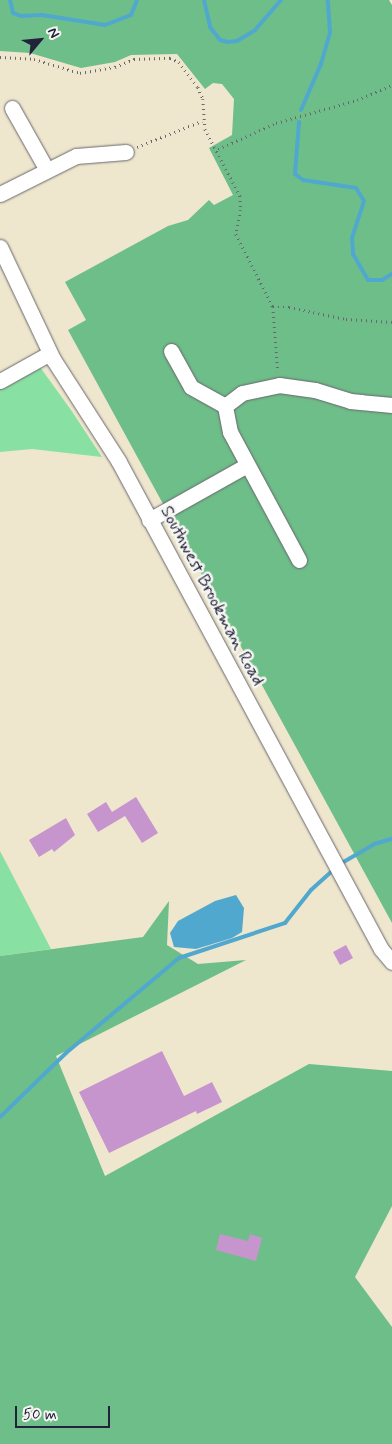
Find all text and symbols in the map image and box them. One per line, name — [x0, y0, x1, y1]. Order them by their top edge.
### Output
north arrow — [15, 15, 65, 65]
text: N — [43, 25, 63, 41]
street label: Southwest Brookman Road — [155, 502, 269, 690]
scale bar — [18, 1396, 112, 1428]
text: 50 m — [23, 1405, 57, 1425]

